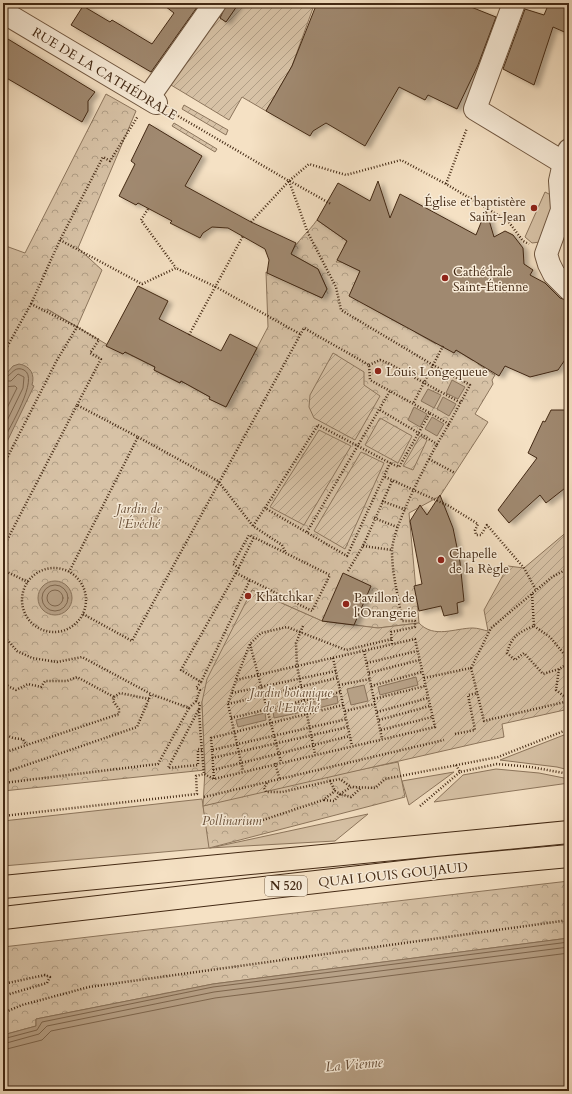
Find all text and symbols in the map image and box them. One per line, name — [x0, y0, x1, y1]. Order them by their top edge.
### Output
street label: RUE DE LA CATHÉDRALE — [29, 23, 180, 124]
place label: Église et baptistère Saint-Jean — [424, 193, 527, 226]
marker: Église et baptistère Saint-Jean — [529, 203, 539, 213]
place label: Cathédrale Saint-Étienne — [453, 263, 529, 296]
marker: Cathédrale Saint-Étienne — [440, 273, 450, 283]
place label: Louis Longequeue — [386, 363, 488, 381]
marker: Louis Longequeue — [373, 366, 383, 376]
park label: Jardin de l'Évêché — [113, 500, 163, 533]
place label: Chapelle de la Règle — [449, 545, 509, 578]
marker: Chapelle de la Règle — [436, 555, 446, 565]
place label: Khatchkar — [256, 588, 313, 606]
place label: Pavillon de l'Orangerie — [354, 589, 417, 622]
marker: Khatchkar — [243, 591, 253, 601]
marker: Pavillon de l'Orangerie — [341, 599, 351, 609]
park label: Jardin botanique de l'Evêché — [247, 684, 333, 717]
park label: Pollinarium — [202, 812, 262, 830]
street label: QUAI LOUIS GOUJAUD — [318, 858, 469, 892]
road number: N 520 — [265, 876, 307, 896]
water label: La Vienne — [324, 1052, 384, 1076]

